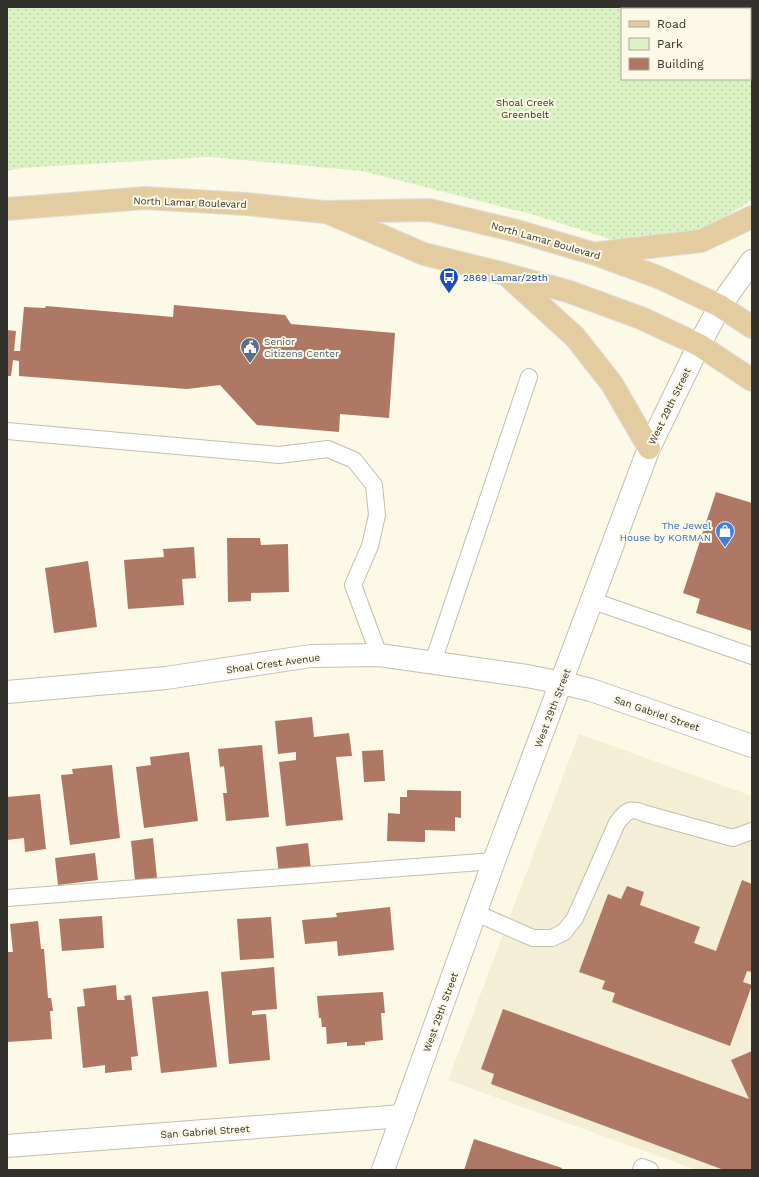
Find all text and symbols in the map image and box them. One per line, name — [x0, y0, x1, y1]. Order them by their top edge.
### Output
legend — [621, 8, 751, 80]
text: Road — [657, 17, 686, 31]
text: Park — [657, 37, 683, 51]
text: Building — [657, 57, 704, 71]
park label: Shoal Creek Greenbelt — [496, 97, 555, 120]
street label: North Lamar Boulevard — [133, 195, 247, 210]
street label: North Lamar Boulevard — [490, 220, 602, 261]
bus stop icon: 2869 Lamar/29th — [438, 266, 460, 294]
place label: 2869 Lamar/29th — [463, 272, 548, 283]
public building icon: Senior Citizens Center — [239, 336, 261, 364]
place label: Senior Citizens Center — [264, 336, 339, 359]
street label: West 29th Street — [646, 365, 693, 446]
place label: The Jewel House by KORMAN — [620, 520, 711, 543]
shop icon: The Jewel House by KORMAN — [714, 520, 736, 548]
street label: Shoal Crest Avenue — [225, 651, 321, 676]
street label: West 29th Street — [532, 666, 573, 749]
street label: San Gabriel Street — [613, 694, 702, 733]
street label: West 29th Street — [421, 970, 460, 1053]
street label: San Gabriel Street — [160, 1123, 251, 1140]

